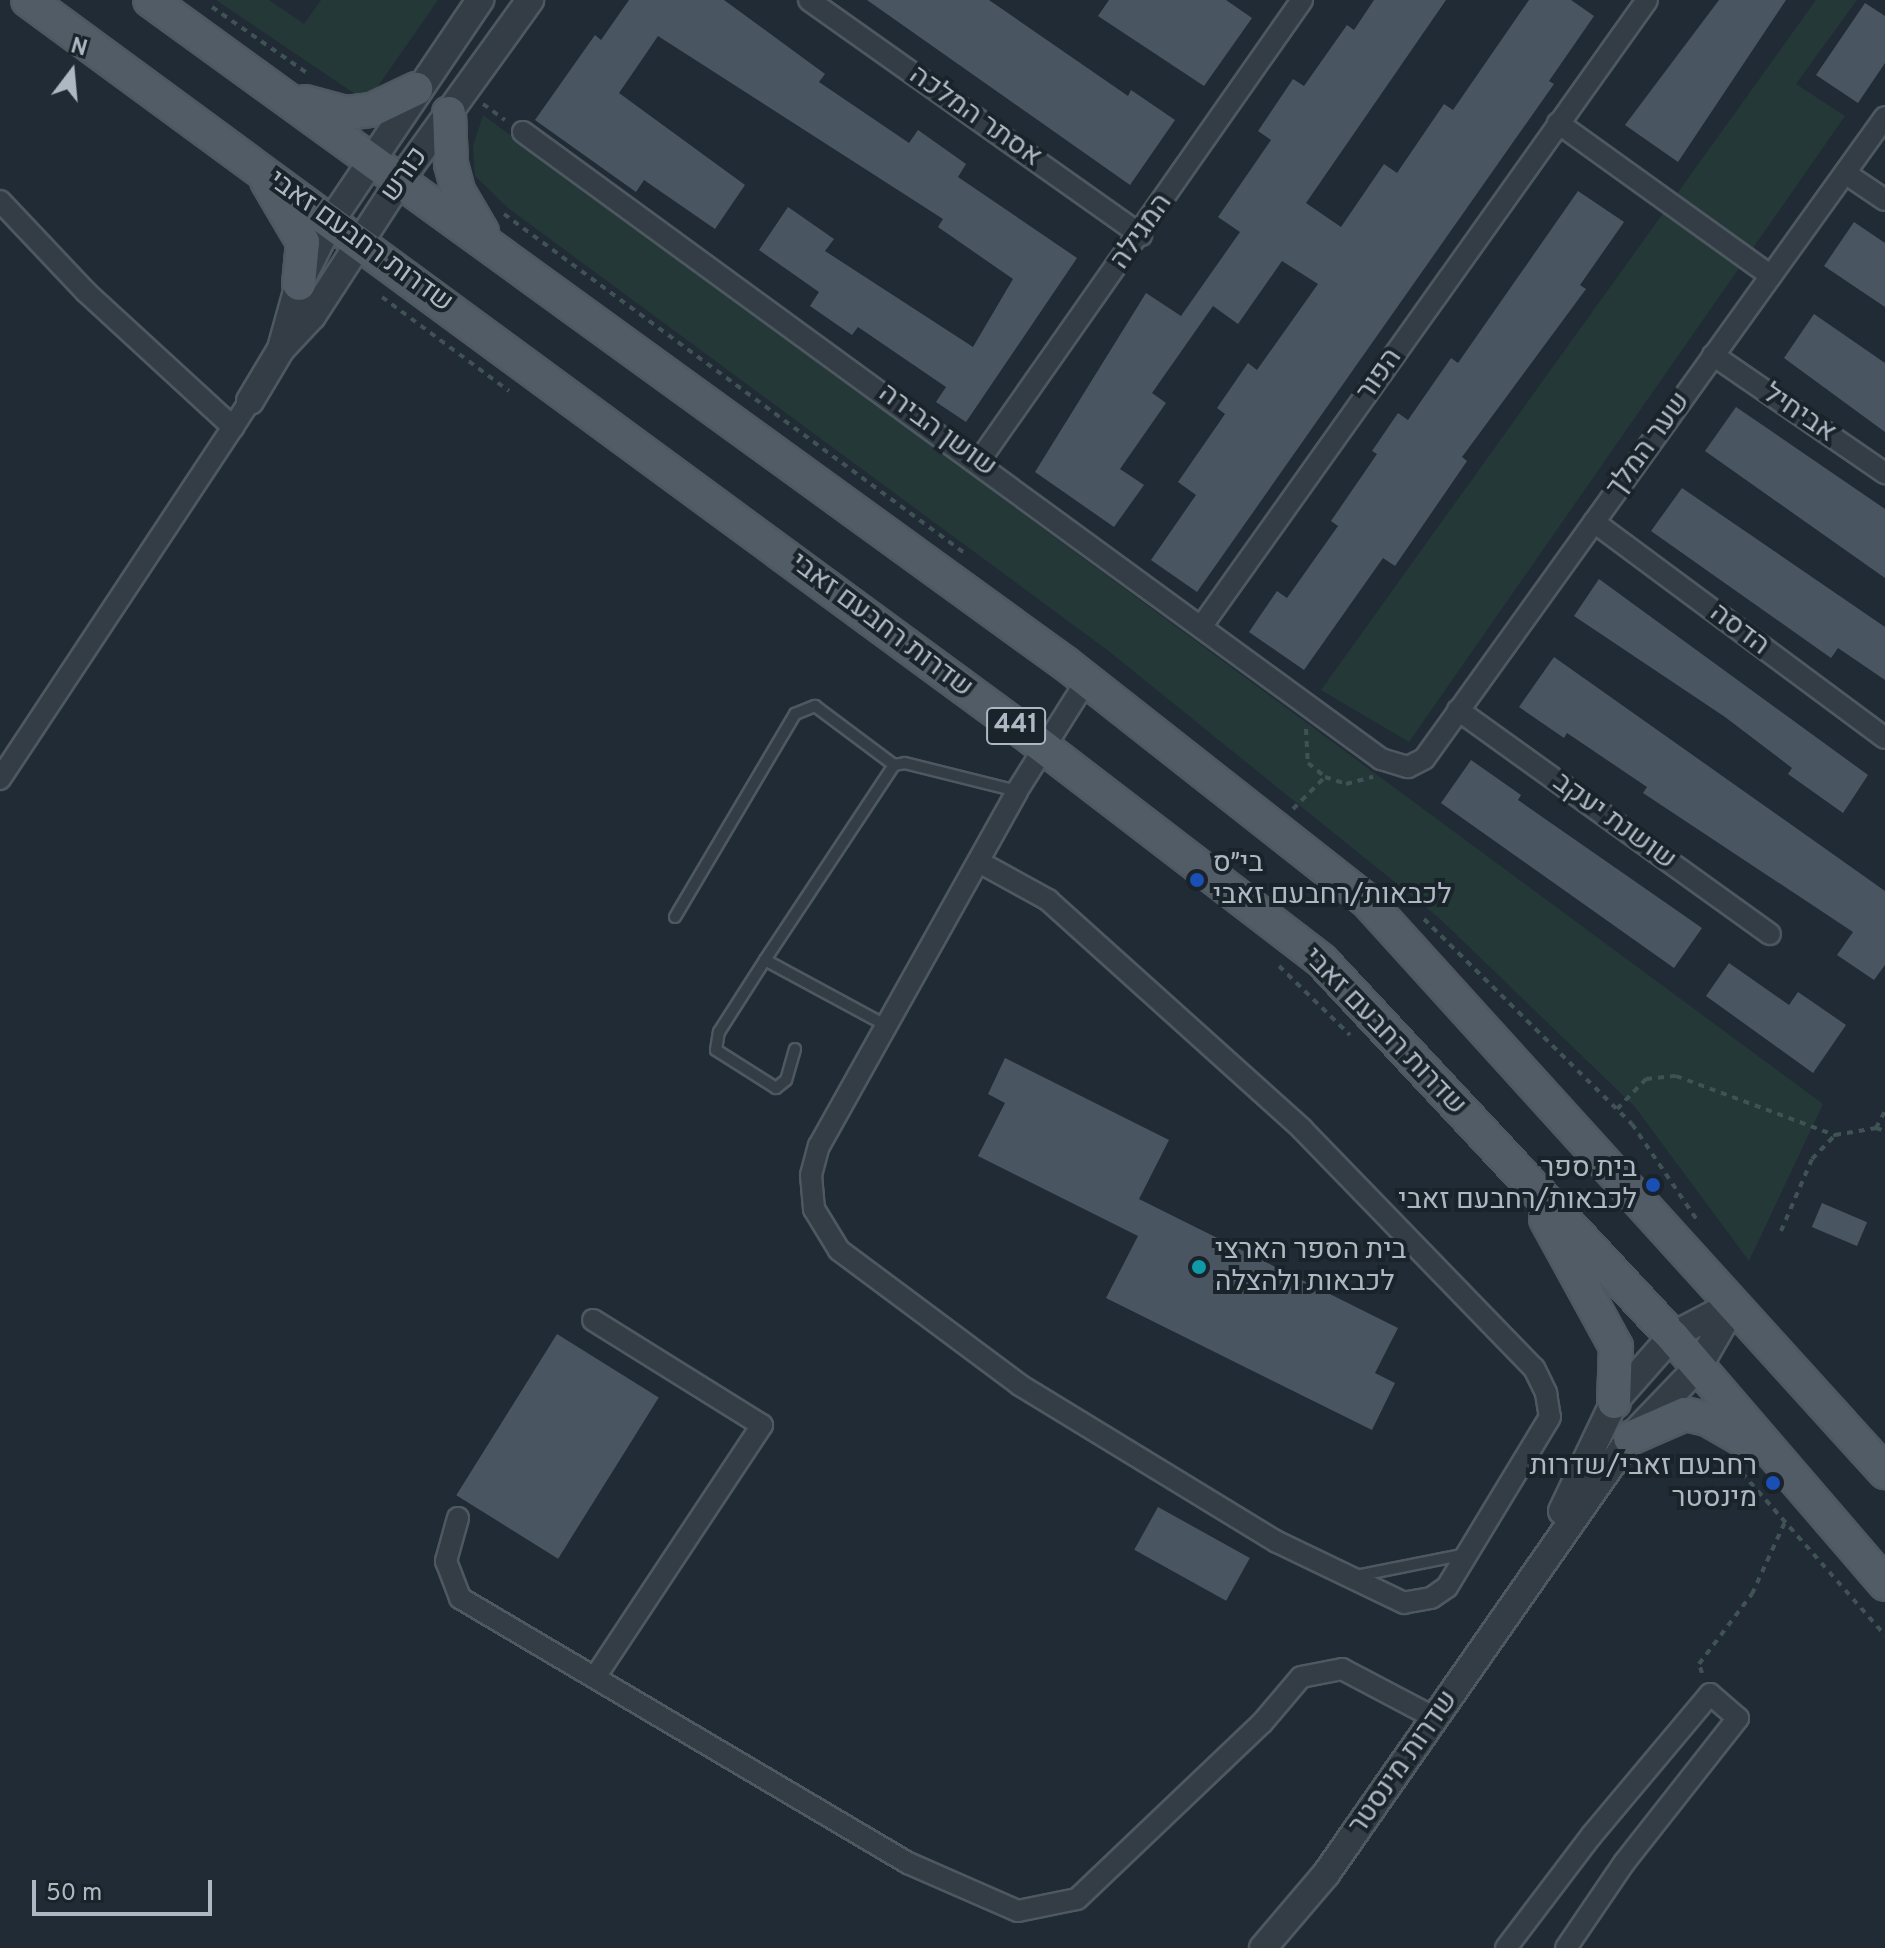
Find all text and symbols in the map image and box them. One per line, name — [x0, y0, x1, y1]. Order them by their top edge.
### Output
north arrow — [32, 32, 112, 112]
text: N — [67, 33, 90, 64]
street label: אסתר המלכה — [902, 59, 1048, 175]
street label: כורש — [374, 141, 436, 209]
street label: שדרות רחבעם זאבי — [261, 164, 459, 320]
street label: המגילה — [1104, 188, 1180, 276]
street label: הפור — [1350, 342, 1410, 408]
street label: שושן הבירה — [872, 377, 1002, 485]
street label: אביחיל — [1756, 377, 1842, 451]
street label: שער המלך — [1600, 386, 1698, 504]
street label: שדרות רחבעם זאבי — [783, 546, 979, 706]
street label: הדסה — [1703, 597, 1775, 663]
road number: 441 — [986, 704, 1046, 748]
street label: שושנת יעקב — [1546, 766, 1682, 878]
place label: בי״ס לכבאות/רחבעם זאבי — [1213, 847, 1452, 913]
marker: בי״ס לכבאות/רחבעם זאבי — [1188, 871, 1206, 889]
street label: שדרות רחבעם זאבי — [1296, 941, 1472, 1123]
place label: בית ספר לכבאות/רחבעם זאבי — [1398, 1152, 1637, 1218]
marker: בית ספר לכבאות/רחבעם זאבי — [1644, 1176, 1662, 1194]
place label: בית הספר הארצי לכבאות ולהצלה — [1215, 1234, 1406, 1300]
marker: בית הספר הארצי לכבאות ולהצלה — [1190, 1258, 1208, 1276]
place label: רחבעם זאבי/שדרות מינסטר — [1530, 1450, 1757, 1516]
marker: רחבעם זאבי/שדרות מינסטר — [1764, 1474, 1782, 1492]
street label: שדרות מינסטר — [1342, 1685, 1466, 1841]
scale bar — [36, 1864, 216, 1914]
text: 50 m — [46, 1879, 102, 1909]

